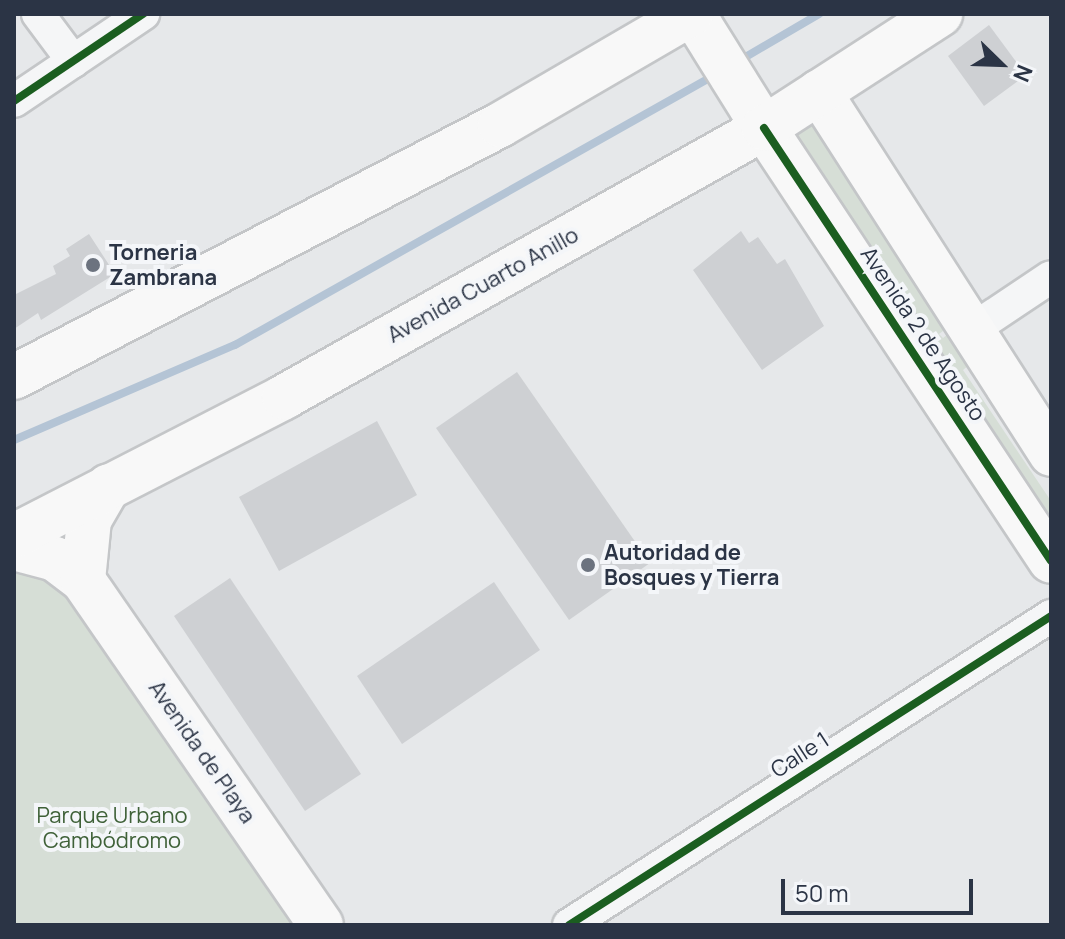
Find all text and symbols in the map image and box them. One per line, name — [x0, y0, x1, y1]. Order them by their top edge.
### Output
north arrow — [961, 24, 1041, 104]
text: N — [1006, 60, 1040, 87]
street label: Avenida Cuarto Anillo — [383, 221, 583, 349]
place label: Torneria Zambrana — [109, 239, 217, 290]
street label: Avenida 2 de Agosto — [855, 242, 991, 426]
marker: Torneria Zambrana — [84, 256, 102, 274]
place label: Autoridad de Bosques y Tierra — [604, 539, 779, 590]
marker: Autoridad de Bosques y Tierra — [579, 556, 597, 574]
street label: Avenida de Playa — [143, 676, 261, 828]
street label: Calle 1 — [766, 726, 834, 784]
park label: Parque Urbano Cambódromo — [37, 802, 187, 854]
scale bar — [785, 863, 977, 913]
text: 50 m — [795, 876, 849, 909]

